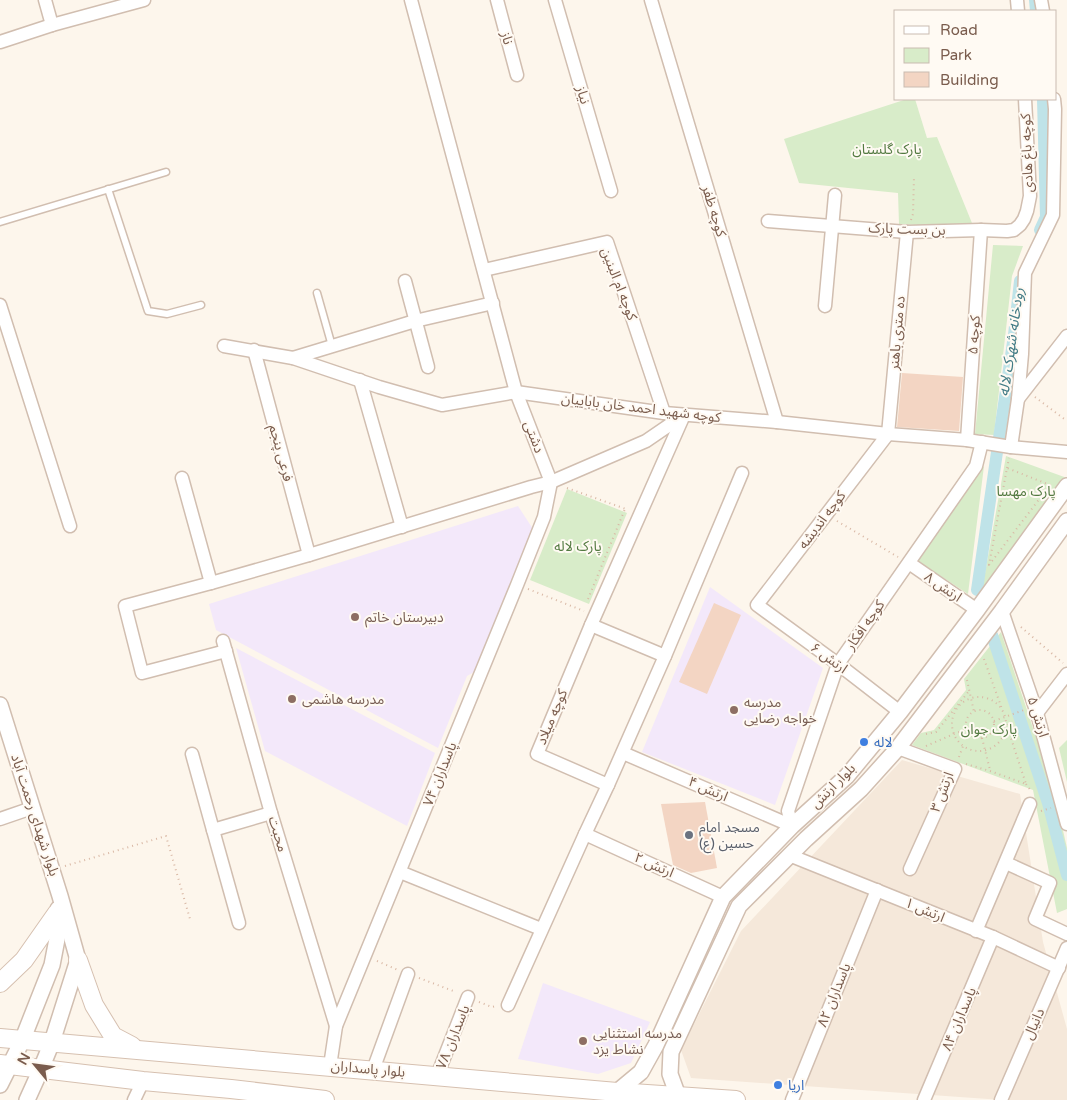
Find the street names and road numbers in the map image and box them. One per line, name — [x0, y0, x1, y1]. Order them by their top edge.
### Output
street label: ناز — [497, 29, 517, 47]
street label: نیاز — [572, 83, 594, 106]
street label: کوچه باغ هادی — [1017, 113, 1039, 193]
street label: کوچه ظفر — [697, 182, 730, 239]
street label: بن بست پارک — [868, 219, 946, 240]
street label: کوچه ام البنین — [595, 245, 641, 324]
street label: ده متری باهنر — [885, 295, 909, 372]
street label: کوچه ۵ — [964, 315, 985, 355]
street label: کوچه شهید احمد خان باباییان — [560, 390, 722, 427]
street label: دشتی — [520, 418, 548, 456]
street label: فرعی پنجم — [263, 423, 297, 484]
street label: کوچه اندیشه — [795, 487, 850, 553]
street label: ارتش ۸ — [921, 568, 965, 606]
street label: کوچه افکار — [841, 597, 889, 655]
street label: ارتش ۶ — [807, 639, 851, 677]
street label: کوچه میلاد — [533, 686, 572, 748]
street label: ارتش ۵ — [1024, 695, 1052, 739]
street label: پاسداران ۷۴ — [419, 740, 462, 809]
street label: بلوار شهدای رحمت آباد — [7, 752, 63, 878]
street label: بلوار ارتش — [807, 760, 859, 812]
street label: ارتش ۳ — [927, 770, 957, 814]
street label: ارتش ۴ — [686, 773, 730, 805]
street label: محبت — [265, 814, 291, 854]
street label: ارتش ۲ — [632, 849, 676, 881]
street label: ارتش ۱ — [902, 894, 948, 926]
street label: پاسداران ۸۲ — [813, 961, 856, 1030]
street label: پاسداران ۸۴ — [938, 985, 981, 1054]
street label: پاسداران ۷۸ — [432, 1003, 475, 1072]
street label: دانیال — [1020, 1005, 1049, 1042]
street label: بلوار پاسداران — [330, 1057, 406, 1082]

